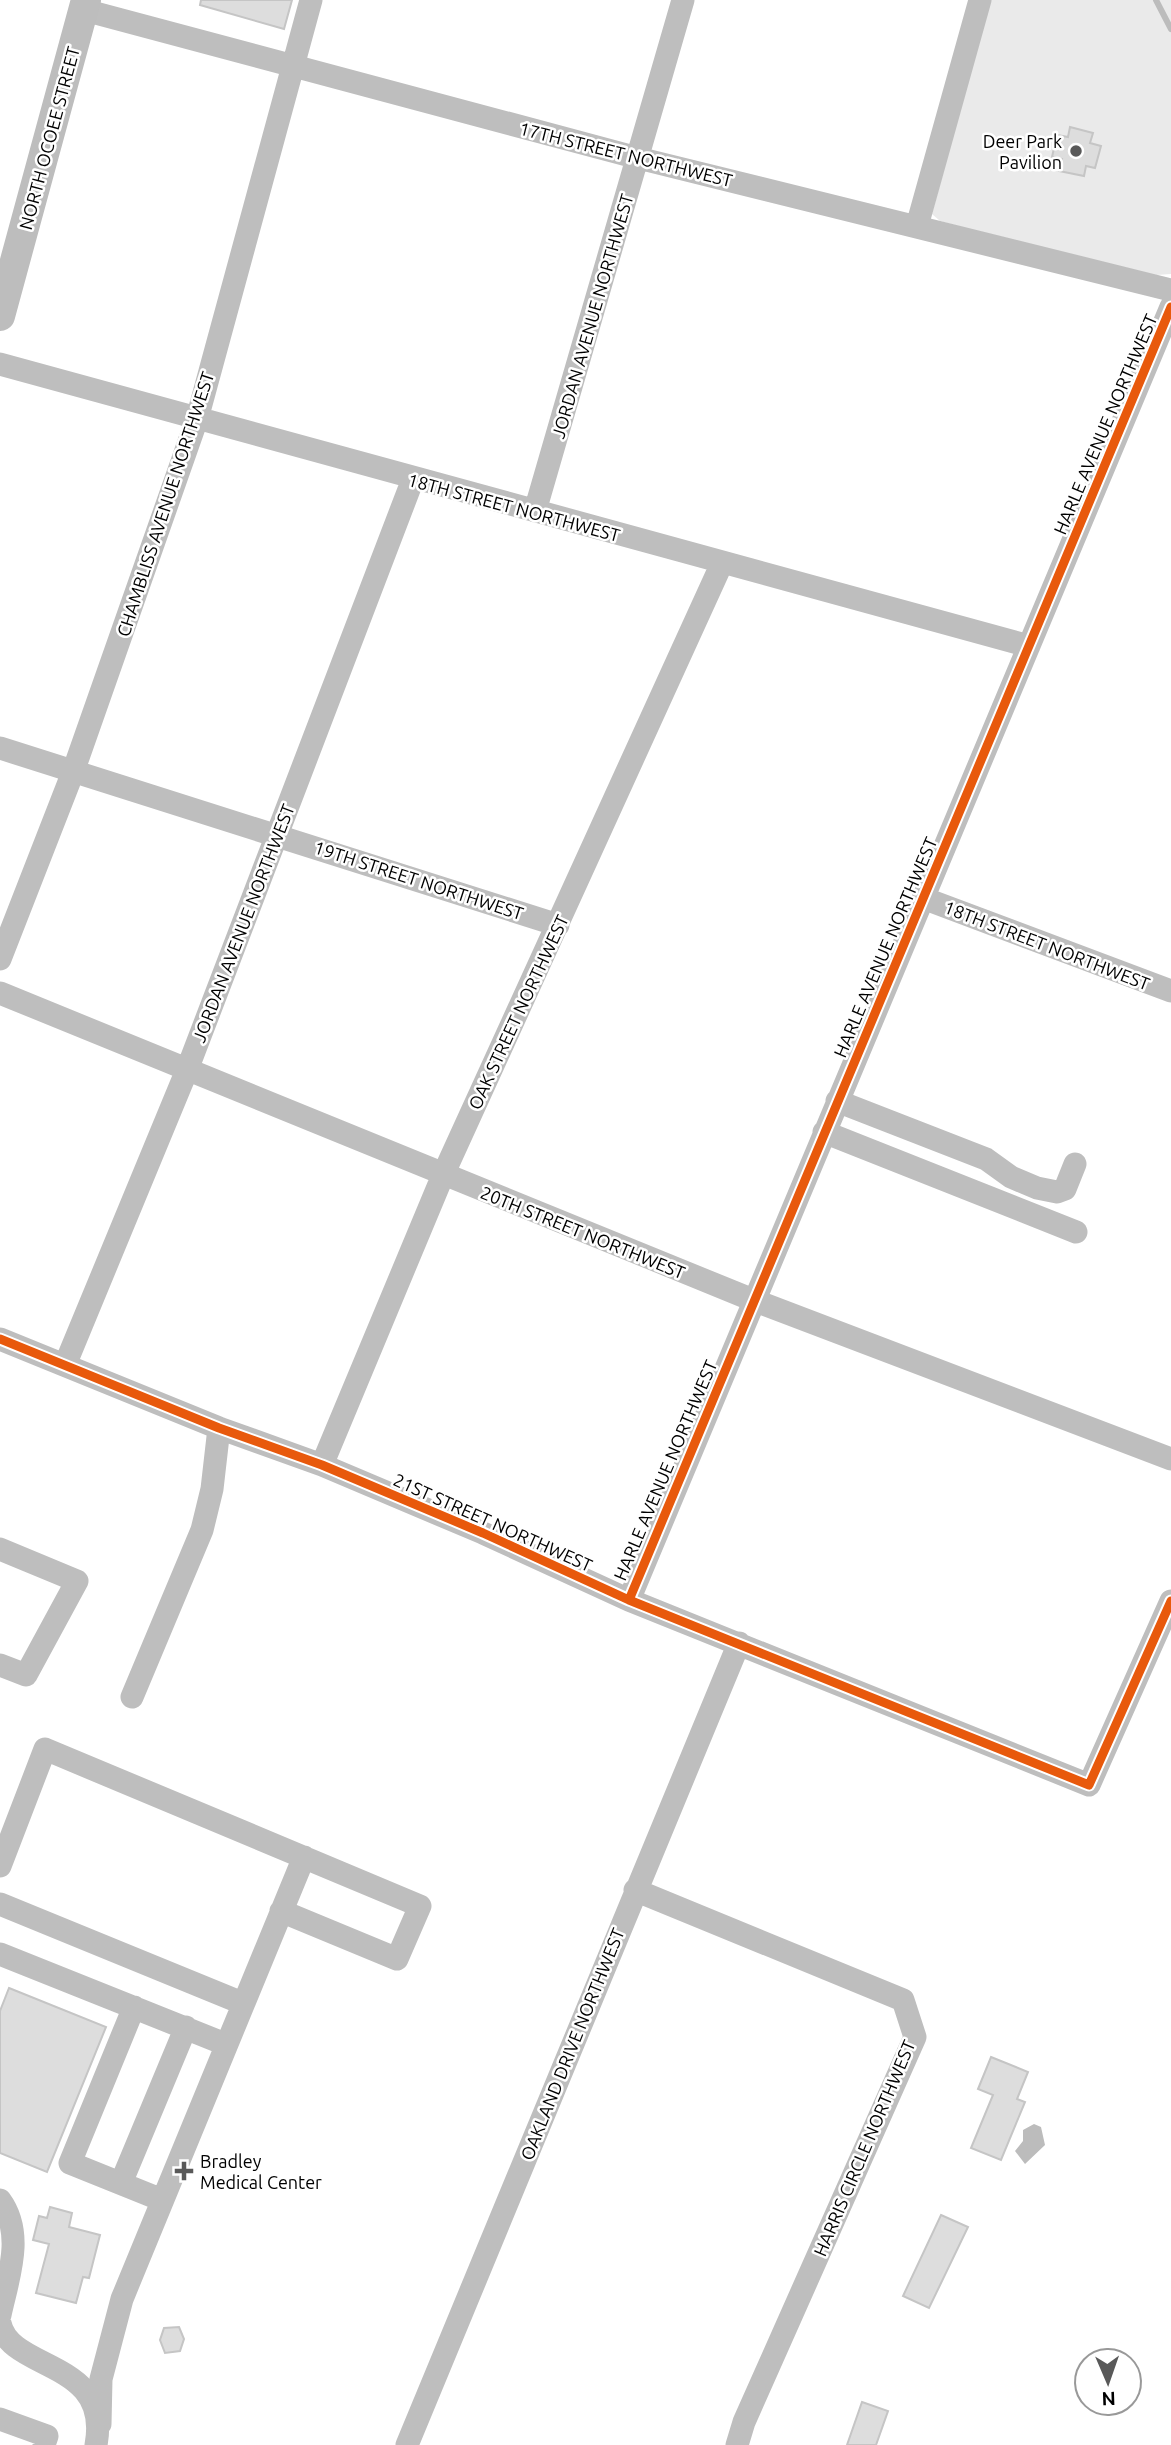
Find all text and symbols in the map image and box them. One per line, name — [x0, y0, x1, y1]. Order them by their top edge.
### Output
street label: NORTH OCOEE STREET — [15, 44, 83, 232]
street label: 17TH STREET NORTHWEST — [517, 118, 735, 190]
place label: Deer Park Pavilion — [983, 131, 1062, 172]
marker: Deer Park Pavilion — [1068, 143, 1084, 159]
street label: JORDAN AVENUE NORTHWEST — [547, 191, 637, 441]
street label: HARLE AVENUE NORTHWEST — [1049, 311, 1161, 537]
street label: CHAMBLISS AVENUE NORTHWEST — [113, 369, 217, 639]
street label: 18TH STREET NORTHWEST — [406, 469, 622, 545]
street label: JORDAN AVENUE NORTHWEST — [188, 801, 298, 1045]
street label: HARLE AVENUE NORTHWEST — [829, 834, 941, 1060]
street label: 19TH STREET NORTHWEST — [312, 837, 526, 923]
street label: 18TH STREET NORTHWEST — [941, 896, 1153, 994]
street label: OAK STREET NORTHWEST — [464, 912, 572, 1112]
street label: 20TH STREET NORTHWEST — [478, 1182, 688, 1282]
street label: HARLE AVENUE NORTHWEST — [609, 1357, 721, 1583]
street label: 21ST STREET NORTHWEST — [390, 1469, 596, 1575]
street label: OAKLAND DRIVE NORTHWEST — [516, 1925, 628, 2163]
street label: HARRIS CIRCLE NORTHWEST — [809, 2037, 919, 2259]
place label: Bradley Medical Center — [200, 2151, 322, 2192]
marker: Bradley Medical Center — [174, 2161, 194, 2181]
north arrow — [1073, 2347, 1143, 2417]
text: N — [1101, 2388, 1116, 2410]

